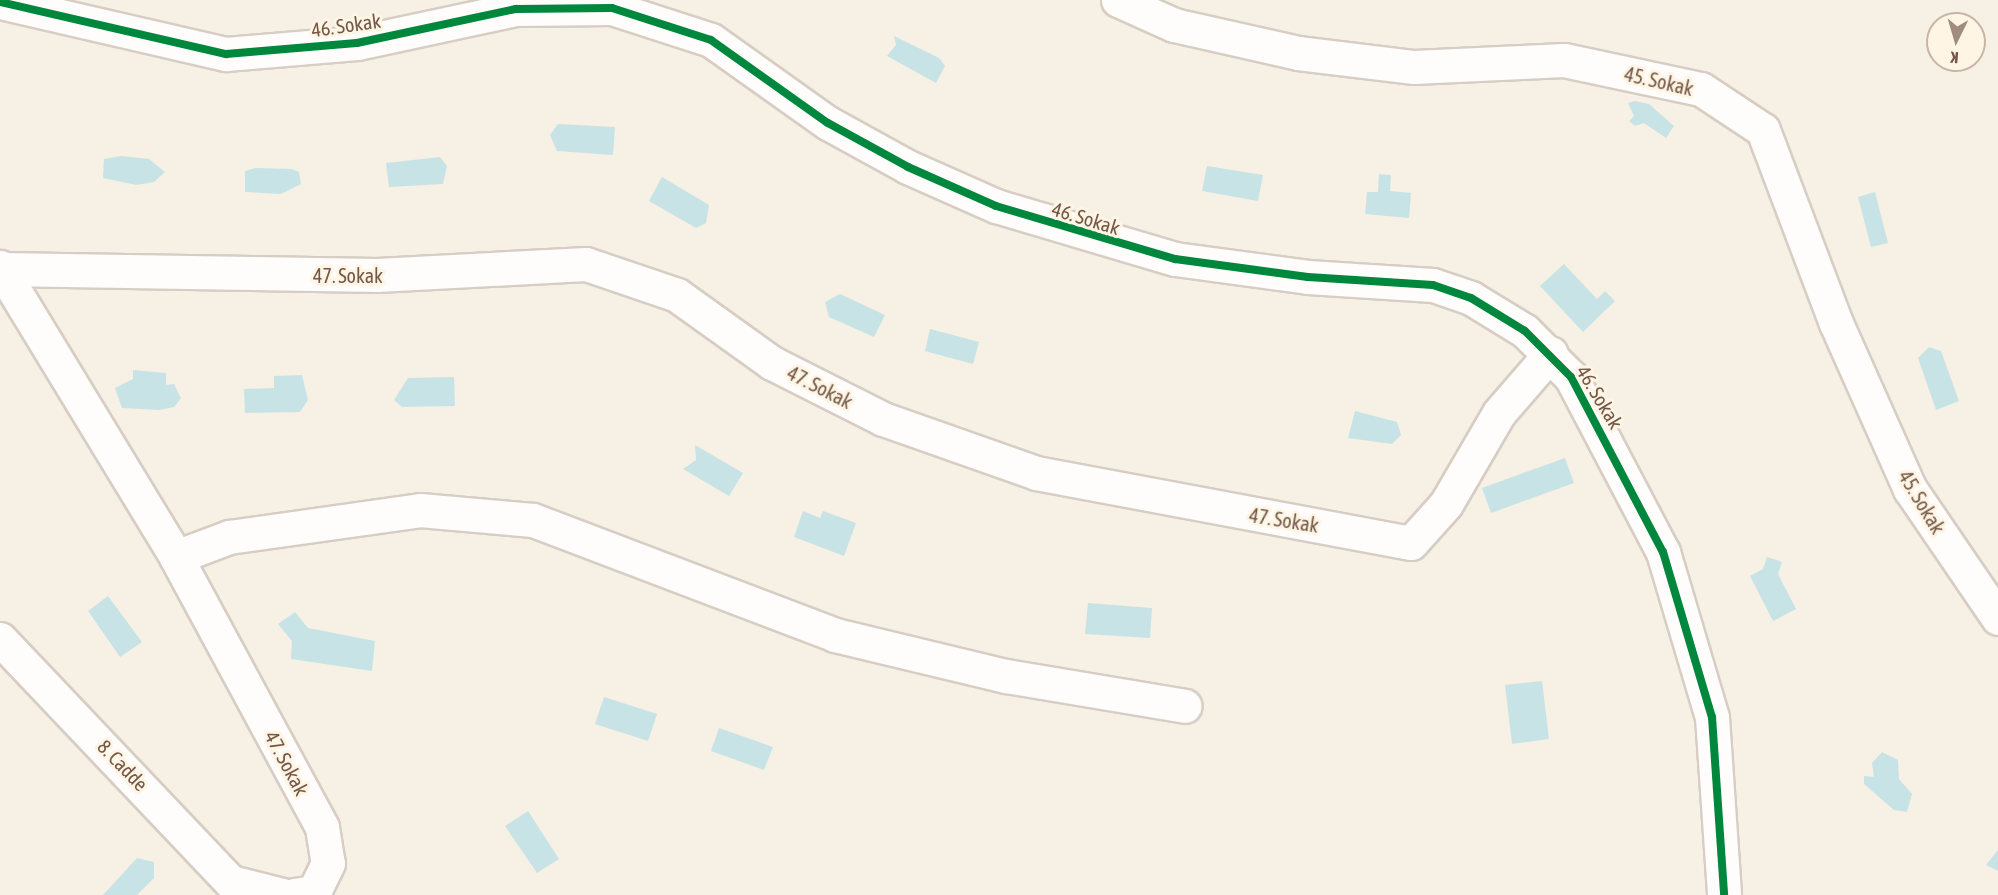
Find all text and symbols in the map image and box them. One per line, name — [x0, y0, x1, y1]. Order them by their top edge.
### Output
street label: 46. Sokak — [310, 8, 382, 42]
north arrow — [1926, 12, 1986, 72]
text: K — [1950, 49, 1959, 67]
street label: 45. Sokak — [1622, 61, 1696, 101]
street label: 46. Sokak — [1049, 196, 1123, 240]
street label: 47. Sokak — [313, 263, 383, 287]
street label: 47. Sokak — [783, 360, 857, 414]
street label: 46. Sokak — [1572, 361, 1628, 433]
street label: 45. Sokak — [1894, 466, 1950, 538]
street label: 47. Sokak — [1248, 503, 1320, 537]
street label: 47. Sokak — [260, 727, 314, 799]
street label: 8. Cadde — [93, 734, 153, 796]

